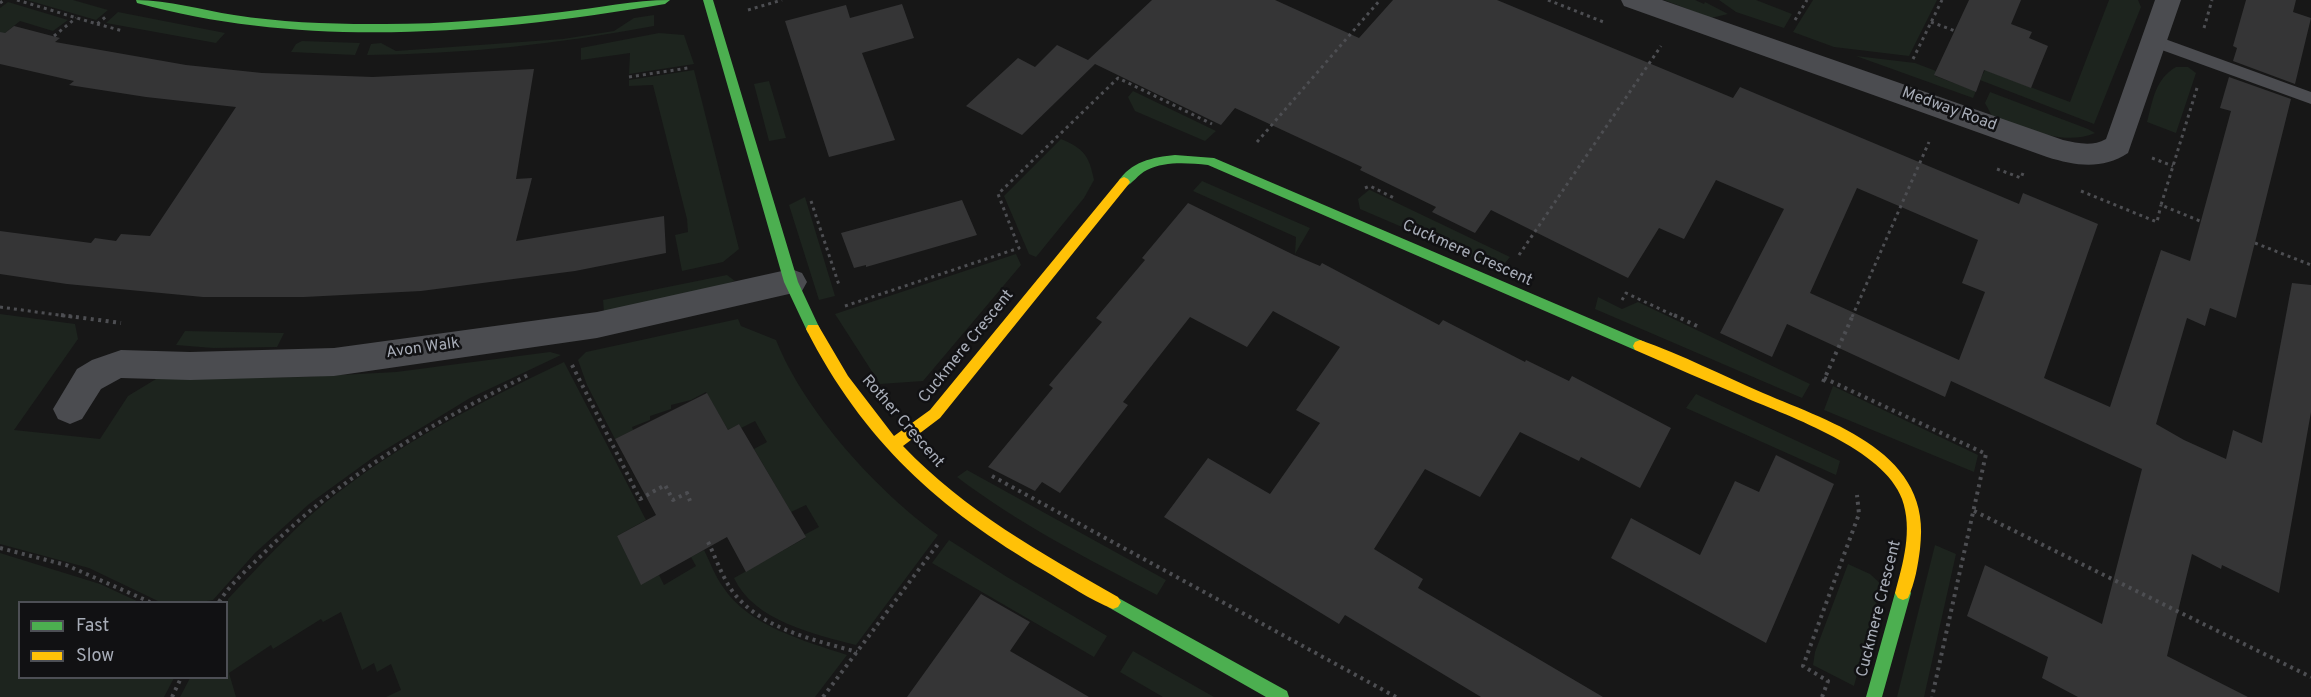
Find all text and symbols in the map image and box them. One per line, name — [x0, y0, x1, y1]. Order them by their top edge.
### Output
street label: Medway Road — [1899, 84, 1999, 136]
street label: Cuckmere Crescent — [1399, 217, 1535, 291]
street label: Cuckmere Crescent — [915, 286, 1019, 408]
street label: Avon Walk — [385, 334, 461, 364]
street label: Rother Crescent — [857, 372, 947, 472]
street label: Cuckmere Crescent — [1854, 539, 1906, 679]
legend — [18, 601, 228, 679]
text: Fast — [76, 615, 109, 638]
text: Slow — [76, 645, 114, 668]

